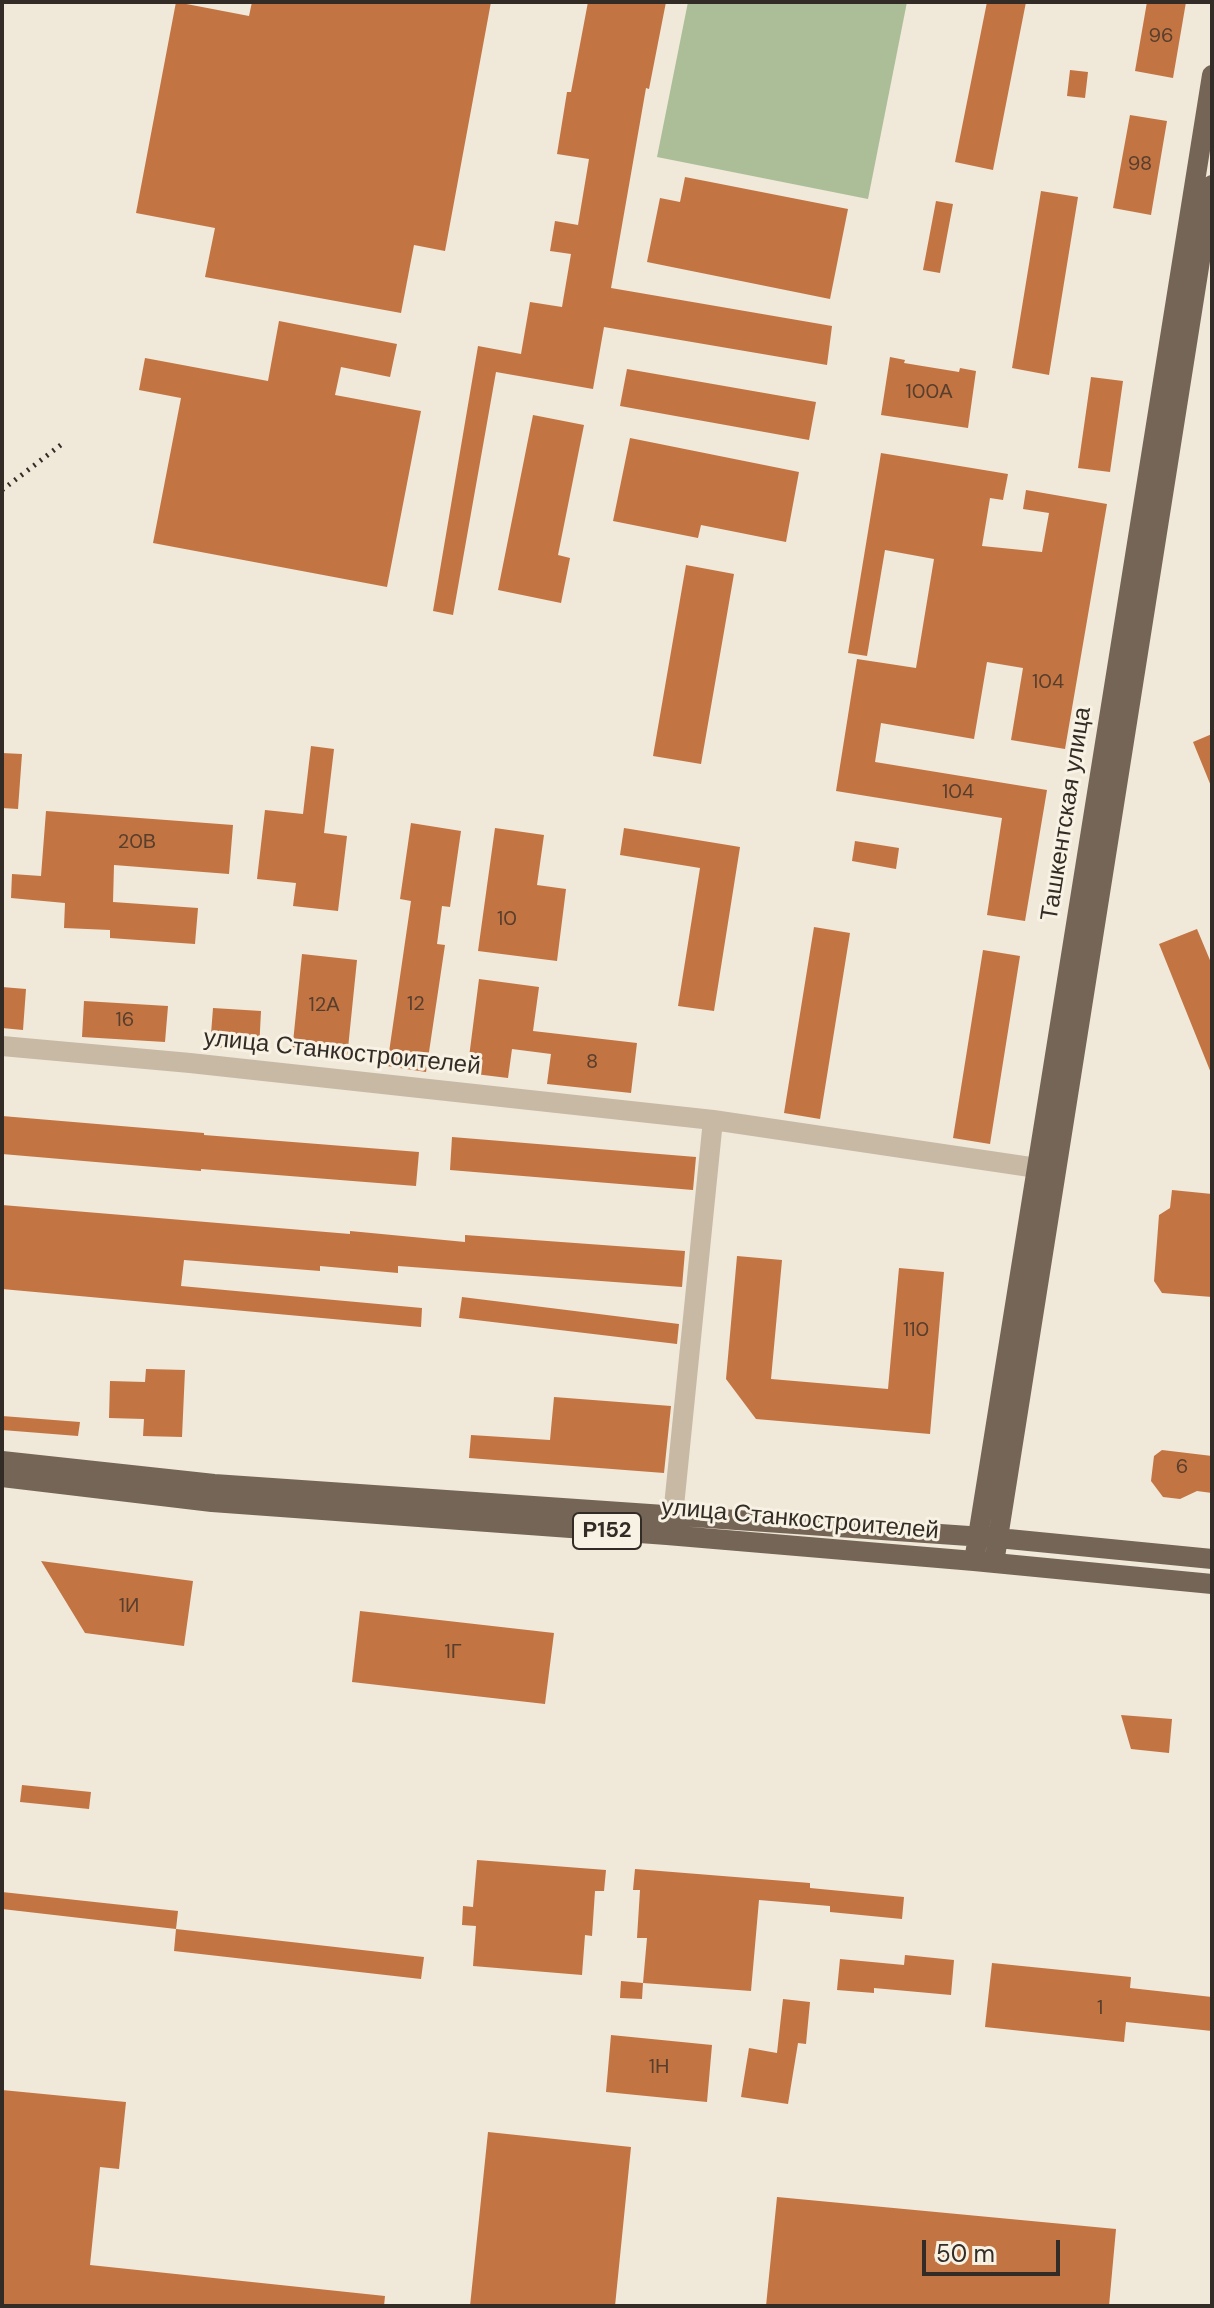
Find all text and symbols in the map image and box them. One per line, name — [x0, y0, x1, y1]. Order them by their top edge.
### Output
house number: 96 — [1148, 25, 1174, 49]
house number: 98 — [1128, 153, 1152, 177]
house number: 100А — [906, 381, 952, 405]
house number: 104 — [1032, 671, 1064, 695]
street label: Ташкентская улица — [1036, 705, 1098, 923]
house number: 104 — [942, 781, 974, 805]
house number: 20В — [118, 831, 156, 855]
house number: 10 — [497, 908, 517, 932]
house number: 12 — [407, 993, 425, 1017]
house number: 12А — [308, 994, 340, 1018]
house number: 16 — [116, 1009, 134, 1033]
street label: улица Станкостроителей — [202, 1024, 482, 1082]
house number: 8 — [586, 1051, 598, 1075]
house number: 110 — [903, 1319, 929, 1343]
house number: 6 — [1176, 1456, 1188, 1480]
street label: улица Станкостроителей — [660, 1494, 940, 1546]
road number: Р152 — [573, 1513, 641, 1549]
house number: 1И — [119, 1595, 139, 1619]
house number: 1Г — [444, 1641, 462, 1665]
house number: 1 — [1097, 1997, 1103, 2021]
house number: 1Н — [649, 2056, 669, 2080]
scale bar — [926, 2224, 1064, 2274]
text: 50 m — [936, 2238, 995, 2269]

